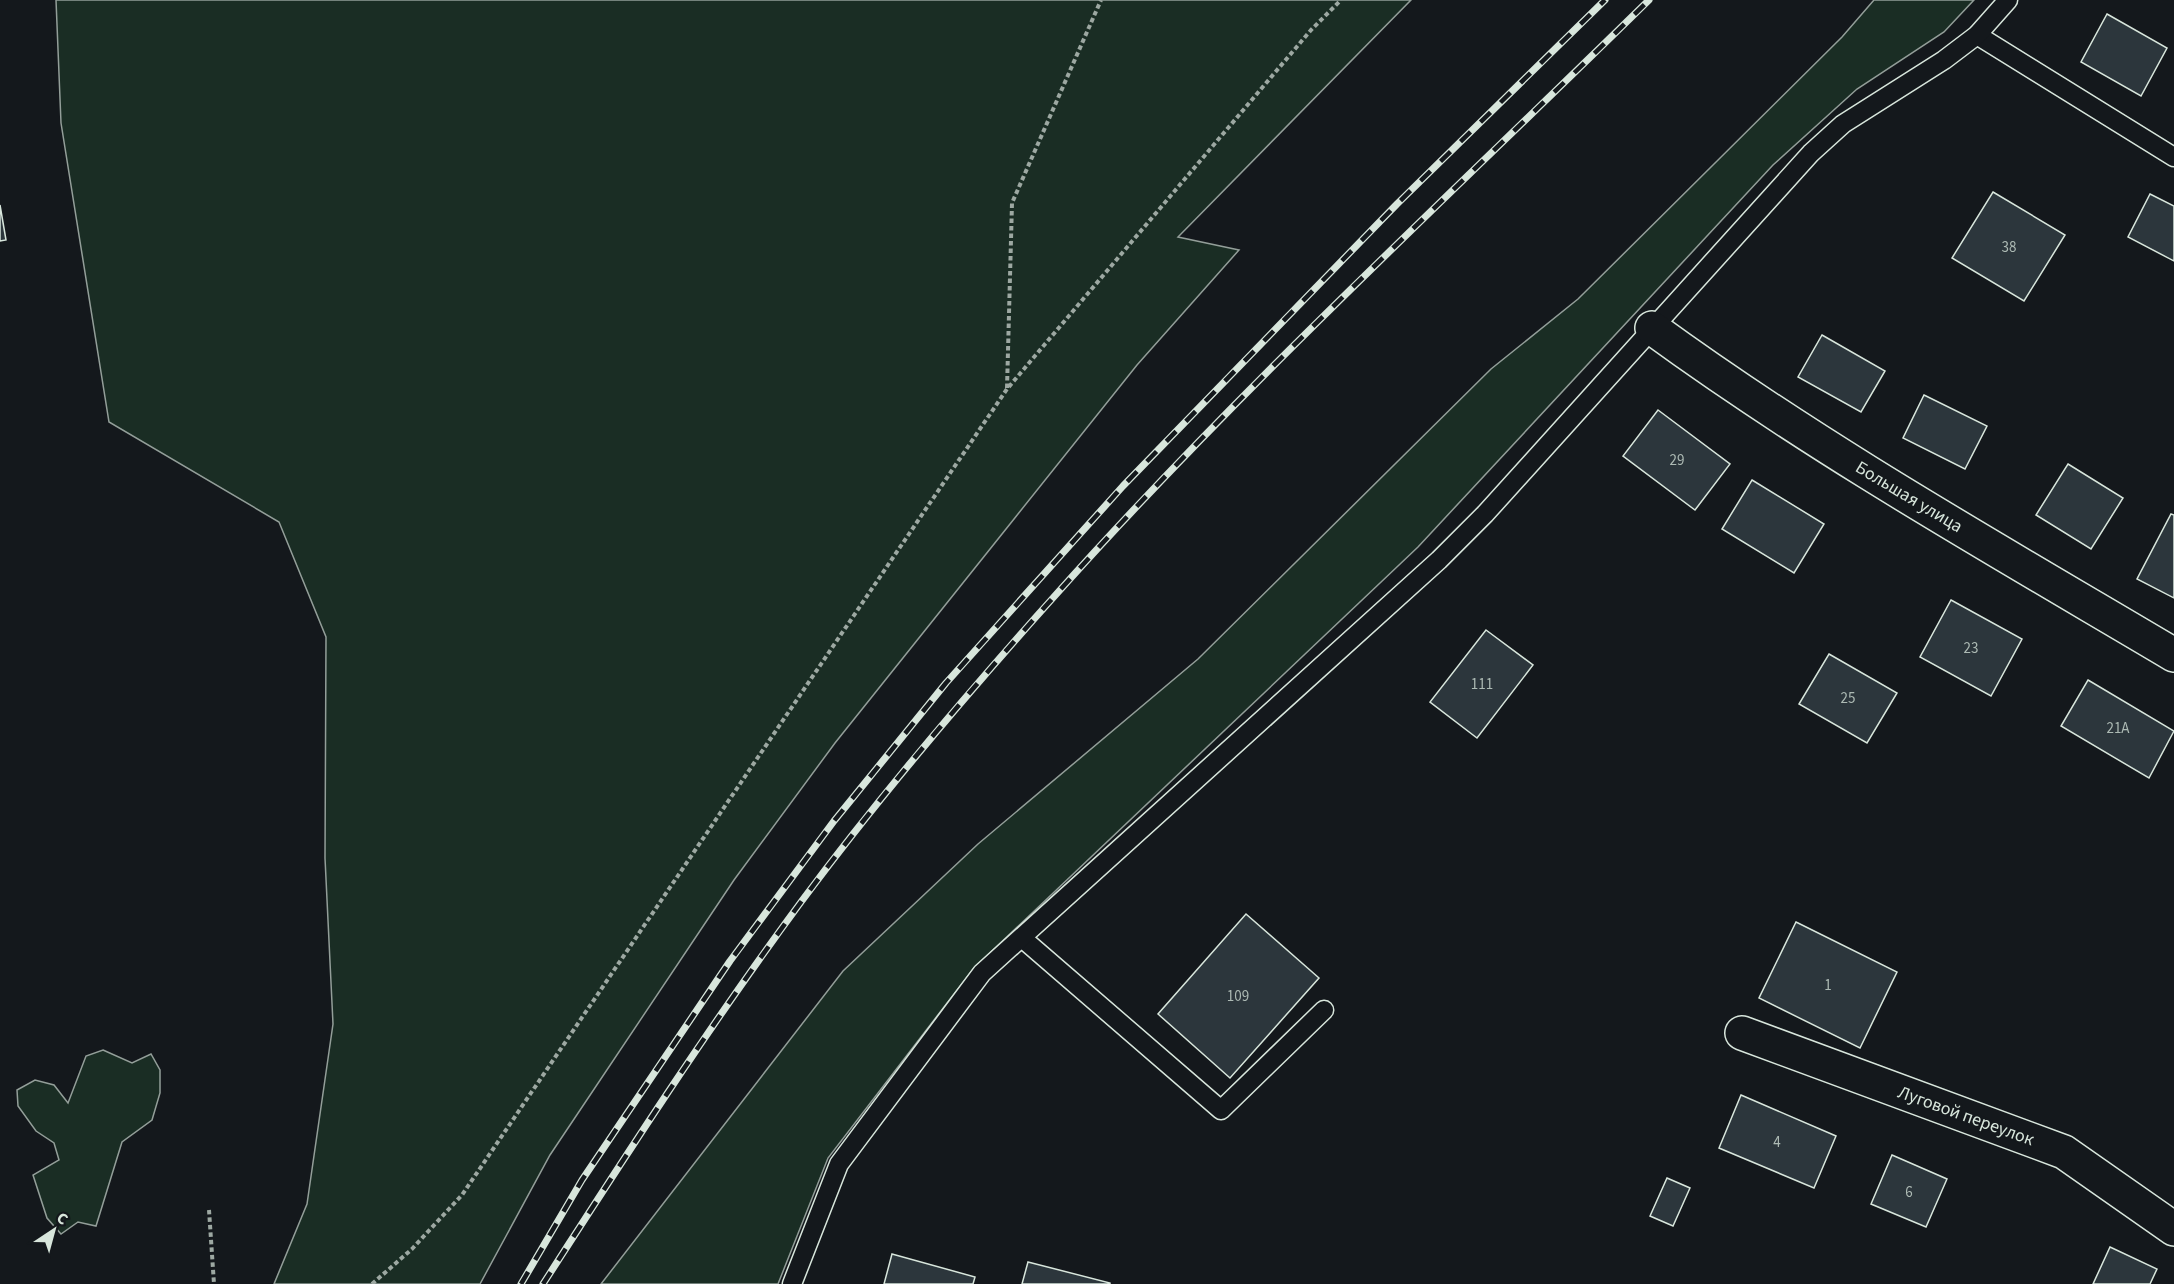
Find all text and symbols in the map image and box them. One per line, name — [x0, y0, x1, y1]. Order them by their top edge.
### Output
house number: 38 — [2002, 237, 2016, 258]
house number: 29 — [1670, 450, 1684, 471]
street label: Большая улица — [1851, 455, 1967, 539]
house number: 23 — [1964, 638, 1978, 659]
house number: 111 — [1471, 674, 1493, 695]
house number: 25 — [1841, 688, 1855, 709]
house number: 21А — [2106, 718, 2130, 739]
house number: 1 — [1824, 975, 1832, 996]
house number: 109 — [1227, 986, 1249, 1007]
street label: Луговой переулок — [1894, 1080, 2038, 1152]
house number: 4 — [1773, 1132, 1781, 1153]
house number: 6 — [1905, 1182, 1913, 1203]
north arrow — [24, 1200, 84, 1260]
text: С — [52, 1207, 72, 1230]

